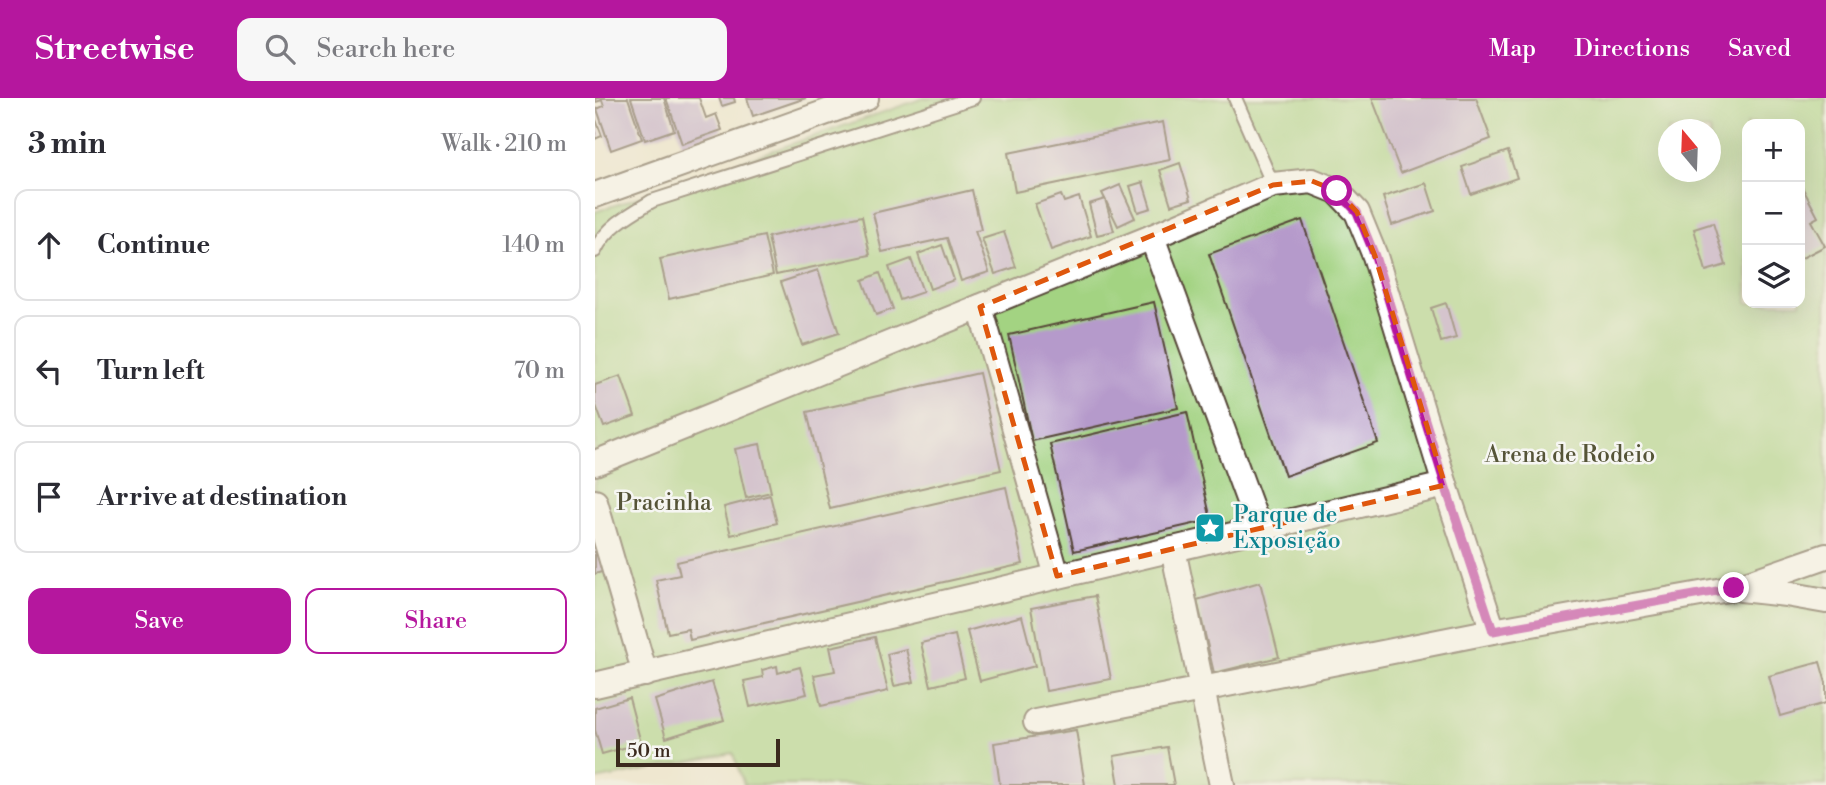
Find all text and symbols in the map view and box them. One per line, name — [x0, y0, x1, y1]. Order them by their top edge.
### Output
search box — [237, 18, 727, 81]
text: Streetwise — [35, 29, 195, 70]
icon: search — [261, 30, 299, 68]
text: Search here — [317, 33, 455, 65]
text: Map — [1489, 34, 1536, 64]
text: Directions — [1574, 34, 1690, 64]
text: Saved — [1728, 34, 1791, 64]
north arrow — [1658, 119, 1721, 182]
map controls — [1742, 119, 1805, 308]
button: + — [1742, 119, 1805, 182]
text: 3 min — [28, 125, 106, 163]
text: Walk · 210 m — [441, 130, 567, 158]
route start — [1321, 175, 1352, 206]
button: − — [1742, 182, 1805, 245]
icon: ahead — [30, 226, 68, 264]
text: Continue — [97, 229, 210, 261]
text: 140 m — [502, 231, 565, 259]
button: layers — [1742, 245, 1805, 308]
icon: left — [30, 352, 68, 390]
text: Turn left — [97, 355, 205, 387]
text: 70 m — [514, 357, 565, 385]
park label: Arena de Rodeio — [1484, 441, 1655, 469]
icon: arrive — [30, 478, 68, 516]
text: Arrive at destination — [97, 481, 347, 513]
park label: Pracinha — [616, 489, 712, 517]
place label: Parque de Exposição — [1233, 501, 1341, 555]
place icon: Parque de Exposição — [1193, 511, 1227, 545]
route end — [1718, 572, 1749, 603]
button: Save — [28, 588, 291, 654]
button: Share — [305, 588, 567, 654]
scale bar — [616, 736, 781, 768]
text: 50 m — [627, 739, 671, 763]

